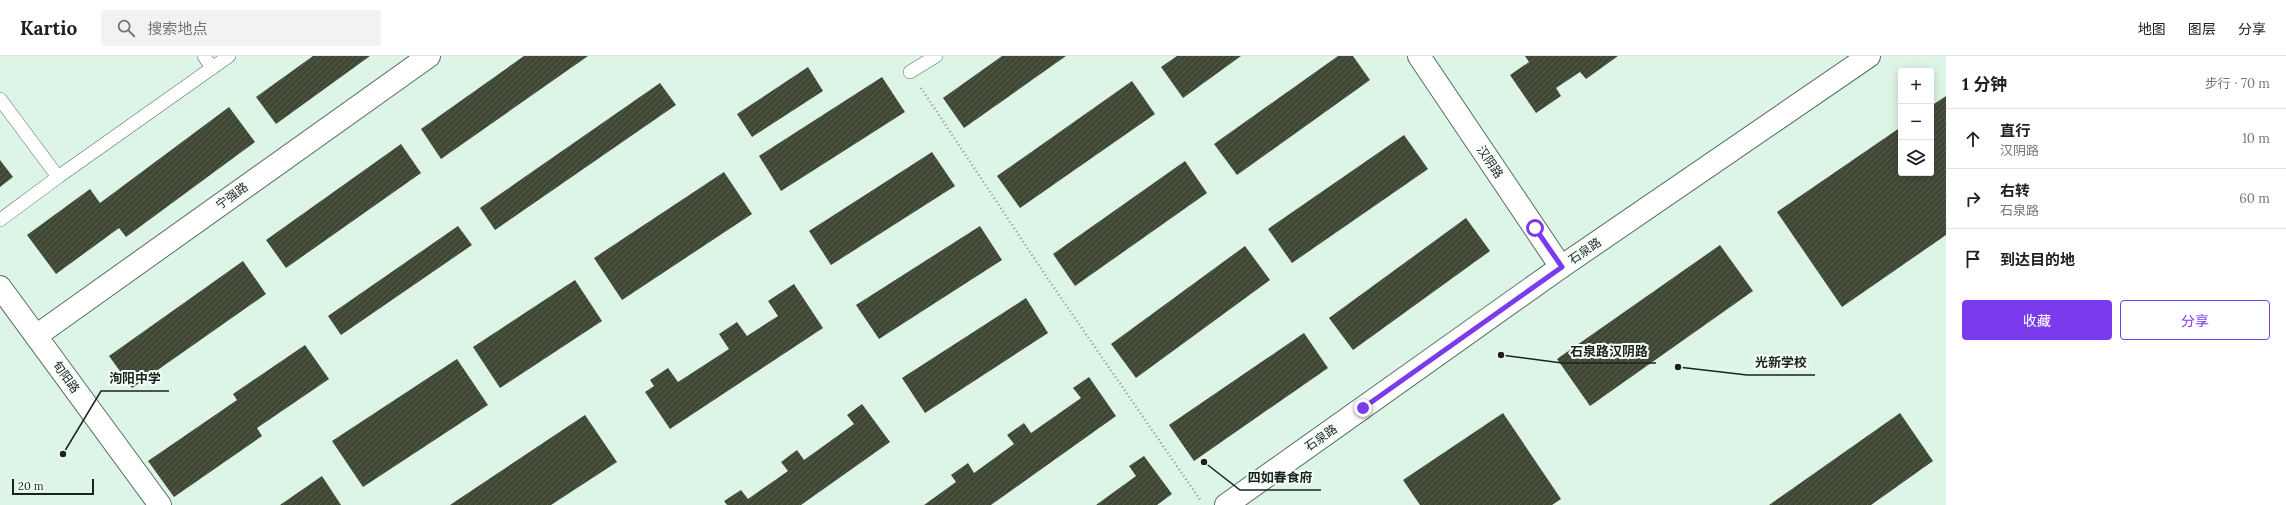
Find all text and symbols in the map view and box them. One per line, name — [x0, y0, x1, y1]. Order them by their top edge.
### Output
search box — [101, 10, 381, 46]
text: Kartio — [20, 16, 77, 40]
icon: search — [115, 17, 137, 39]
text: 搜索地点 — [147, 19, 207, 38]
text: 地图 — [2138, 20, 2166, 38]
text: 图层 — [2188, 20, 2216, 38]
text: 分享 — [2238, 20, 2266, 38]
map controls — [1898, 68, 1934, 176]
button: + — [1898, 68, 1934, 104]
text: 1 分钟 — [1962, 73, 2007, 95]
text: 步行 · 70 m — [2205, 75, 2270, 92]
button: − — [1898, 104, 1934, 140]
text: 直行 — [2000, 121, 2030, 140]
icon: ahead — [1962, 128, 1984, 150]
text: 10 m — [2242, 130, 2270, 147]
button: layers — [1898, 140, 1934, 176]
text: 汉阴路 — [2000, 142, 2039, 159]
street label: 汉阴路 — [1474, 143, 1507, 181]
street label: 宁强路 — [213, 179, 251, 212]
text: 右转 — [2000, 181, 2030, 200]
icon: right — [1962, 188, 1984, 210]
text: 60 m — [2239, 190, 2270, 207]
text: 石泉路 — [2000, 202, 2039, 219]
route start — [1526, 219, 1544, 237]
street label: 石泉路 — [1566, 234, 1604, 267]
icon: arrive — [1962, 248, 1984, 270]
text: 到达目的地 — [2000, 250, 2075, 269]
button: 收藏 — [1962, 300, 2112, 340]
button: 分享 — [2120, 300, 2270, 340]
callout: 石泉路汉阴路 — [1562, 338, 1656, 363]
text: 石泉路汉阴路 — [1570, 343, 1648, 360]
callout: 光新学校 — [1747, 350, 1815, 375]
text: 光新学校 — [1755, 354, 1807, 371]
street label: 旬阳路 — [50, 358, 83, 396]
callout: 洵阳中学 — [101, 366, 169, 391]
text: 洵阳中学 — [109, 370, 161, 387]
route end — [1354, 399, 1372, 417]
street label: 石泉路 — [1302, 421, 1340, 454]
callout: 四如春食府 — [1240, 465, 1321, 490]
text: 四如春食府 — [1247, 469, 1313, 486]
scale bar — [12, 477, 94, 496]
text: 20 m — [18, 479, 43, 493]

